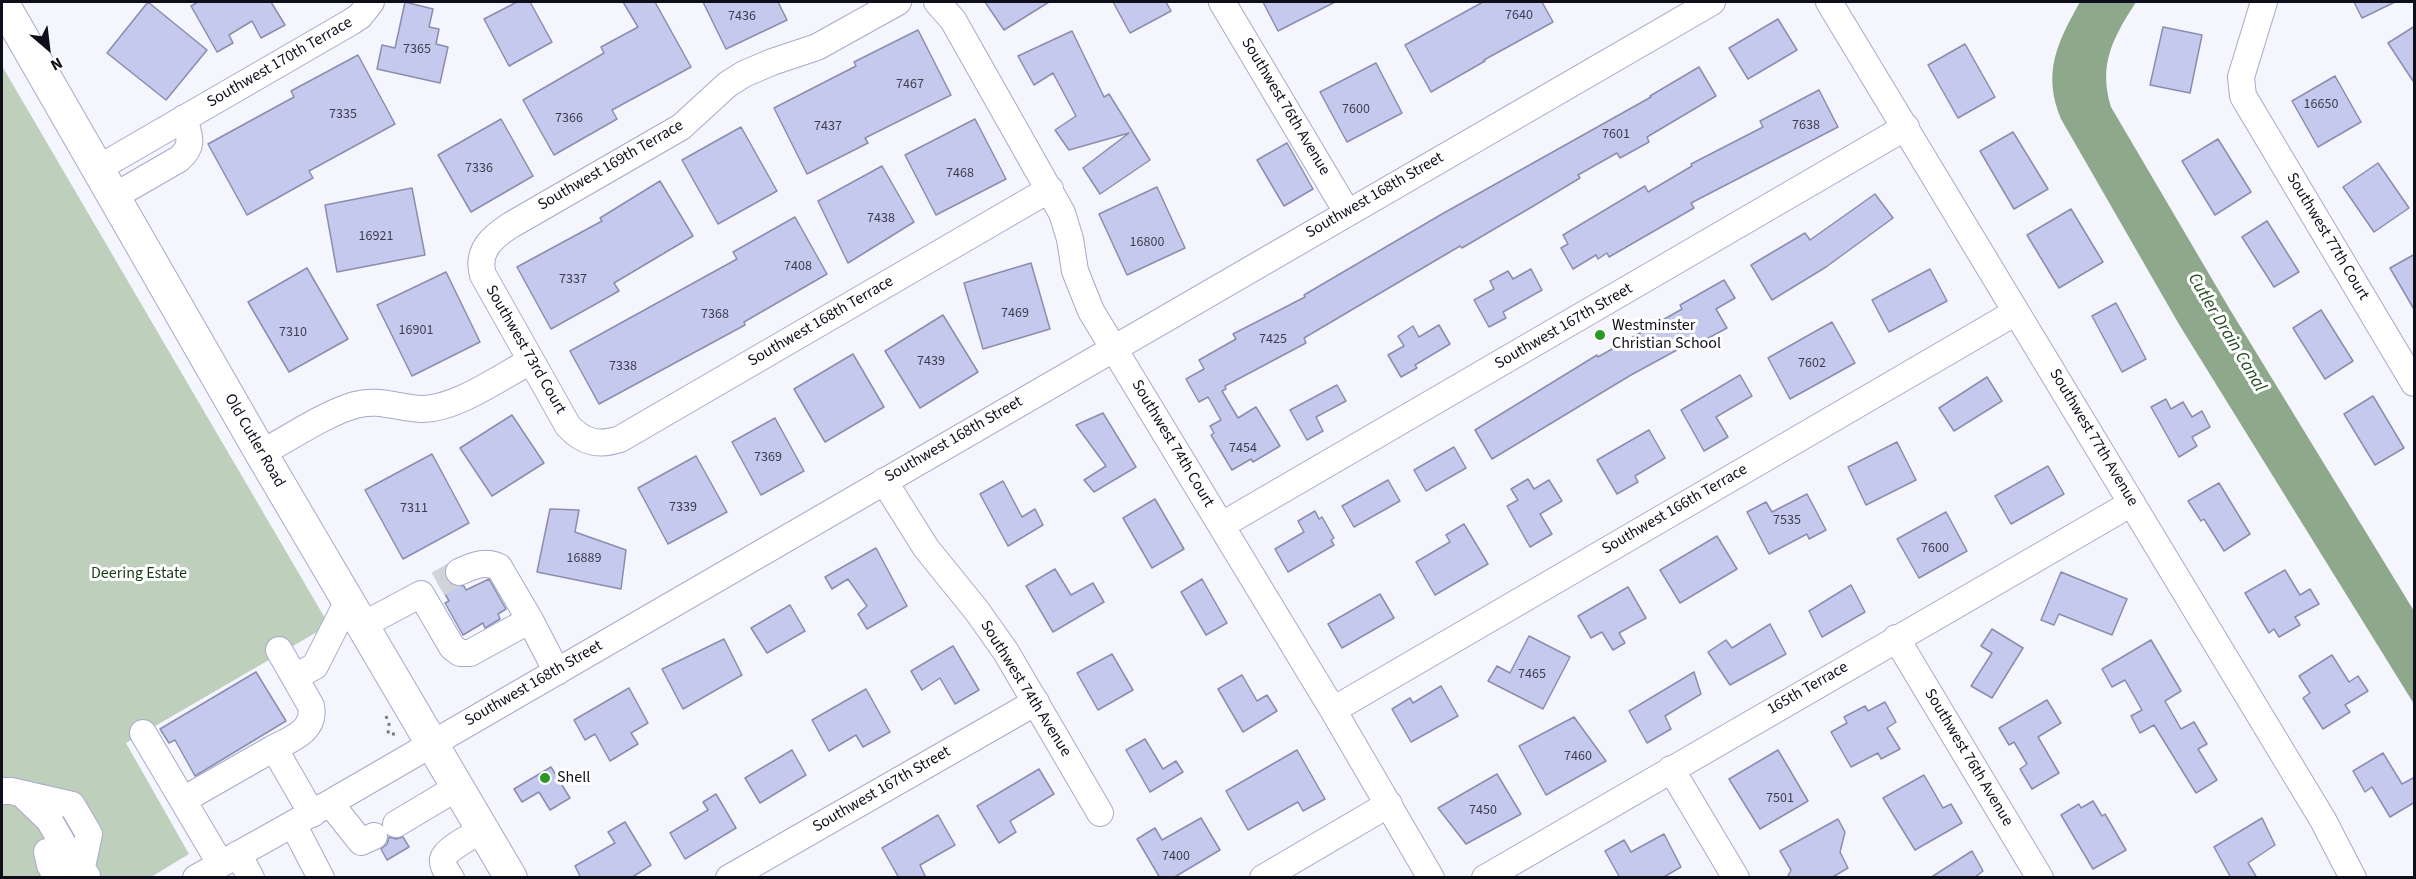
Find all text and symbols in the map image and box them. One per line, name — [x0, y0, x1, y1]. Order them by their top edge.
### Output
house number: 7640 — [1505, 8, 1533, 24]
house number: 7436 — [728, 9, 756, 25]
street label: Southwest 170th Terrace — [204, 14, 356, 112]
north arrow — [18, 18, 78, 78]
street label: Southwest 76th Avenue — [1236, 35, 1334, 179]
house number: 7365 — [403, 42, 431, 58]
text: N — [47, 52, 66, 76]
house number: 7467 — [896, 77, 924, 93]
house number: 16650 — [2304, 97, 2338, 113]
house number: 7600 — [1342, 102, 1370, 118]
house number: 7335 — [329, 107, 357, 123]
house number: 7366 — [555, 111, 583, 127]
street label: Southwest 169th Terrace — [535, 117, 687, 215]
house number: 7638 — [1792, 118, 1820, 134]
house number: 7437 — [814, 119, 842, 135]
house number: 7601 — [1602, 127, 1630, 143]
street label: Southwest 168th Street — [1303, 149, 1447, 243]
house number: 7336 — [465, 161, 493, 177]
house number: 7468 — [946, 166, 974, 182]
street label: Southwest 77th Court — [2281, 170, 2373, 304]
house number: 7438 — [867, 211, 895, 227]
house number: 16921 — [359, 229, 393, 245]
house number: 16800 — [1130, 235, 1164, 251]
house number: 7408 — [784, 259, 812, 275]
water label: Cutler Drain Canal — [2182, 270, 2270, 396]
house number: 7337 — [559, 272, 587, 288]
street label: Southwest 168th Terrace — [745, 273, 897, 371]
street label: Southwest 167th Street — [1492, 280, 1636, 374]
street label: Southwest 73rd Court — [480, 282, 570, 418]
house number: 7469 — [1001, 306, 1029, 322]
house number: 7368 — [701, 307, 729, 323]
place label: Westminster Christian School — [1612, 316, 1721, 354]
house number: 16901 — [399, 323, 433, 339]
house number: 7310 — [279, 325, 307, 341]
marker: Westminster Christian School — [1593, 328, 1607, 342]
house number: 7425 — [1259, 332, 1287, 348]
house number: 7439 — [917, 354, 945, 370]
house number: 7602 — [1798, 356, 1826, 372]
house number: 7338 — [609, 359, 637, 375]
street label: Southwest 77th Avenue — [2044, 366, 2142, 510]
street label: Southwest 74th Court — [1126, 377, 1218, 511]
street label: Old Cutler Road — [219, 391, 289, 491]
street label: Southwest 168th Street — [882, 393, 1026, 487]
house number: 7454 — [1229, 441, 1257, 457]
house number: 7369 — [754, 450, 782, 466]
street label: Southwest 166th Terrace — [1599, 461, 1751, 559]
house number: 7339 — [669, 500, 697, 516]
house number: 7311 — [400, 501, 428, 517]
house number: 7535 — [1773, 513, 1801, 529]
house number: 7600 — [1921, 541, 1949, 557]
house number: 16889 — [567, 551, 601, 567]
park label: Deering Estate — [91, 564, 187, 584]
street label: Southwest 74th Avenue — [975, 617, 1075, 761]
street label: Southwest 168th Street — [462, 637, 606, 731]
street label: 165th Terrace — [1764, 658, 1852, 720]
house number: 7465 — [1518, 667, 1546, 683]
street label: Southwest 76th Avenue — [1919, 686, 2017, 830]
street label: Southwest 167th Street — [810, 743, 954, 837]
house number: 7460 — [1564, 749, 1592, 765]
place label: Shell — [557, 768, 590, 788]
marker: Shell — [538, 771, 552, 785]
house number: 7501 — [1766, 791, 1794, 807]
house number: 7450 — [1469, 803, 1497, 819]
house number: 7400 — [1162, 849, 1190, 865]

